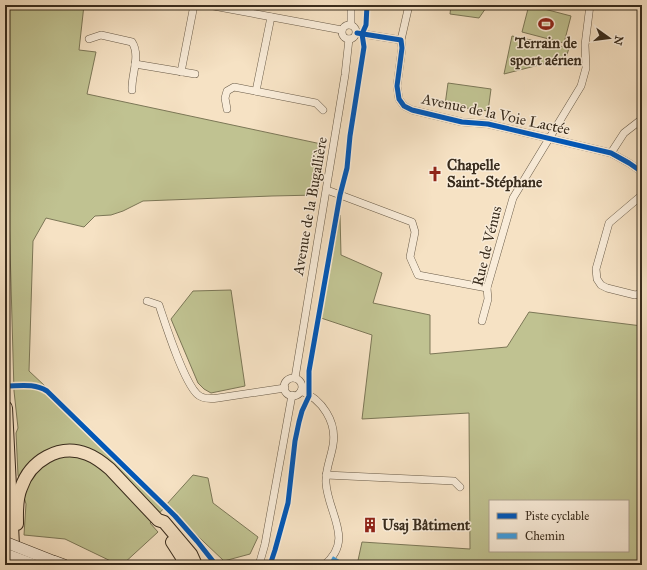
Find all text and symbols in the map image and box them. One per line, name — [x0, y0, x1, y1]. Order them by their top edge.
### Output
sports icon: Terrain de sport aérien — [537, 15, 555, 33]
north arrow — [589, 18, 629, 58]
place label: Terrain de sport aérien — [510, 34, 583, 70]
text: N — [611, 34, 626, 47]
street label: Avenue de la Voie Lactée — [419, 89, 572, 139]
street label: Avenue de la Bugallière — [289, 135, 331, 278]
place label: Chapelle Saint-Stéphane — [447, 156, 543, 192]
church icon: Chapelle Saint-Stéphane — [426, 165, 444, 183]
street label: Rue de Vénus — [468, 204, 506, 288]
legend — [489, 500, 629, 552]
text: Piste cyclable — [525, 509, 589, 523]
building icon: Usaj Bâtiment — [361, 516, 379, 534]
place label: Usaj Bâtiment — [382, 516, 471, 535]
text: Chemin — [525, 529, 565, 543]

